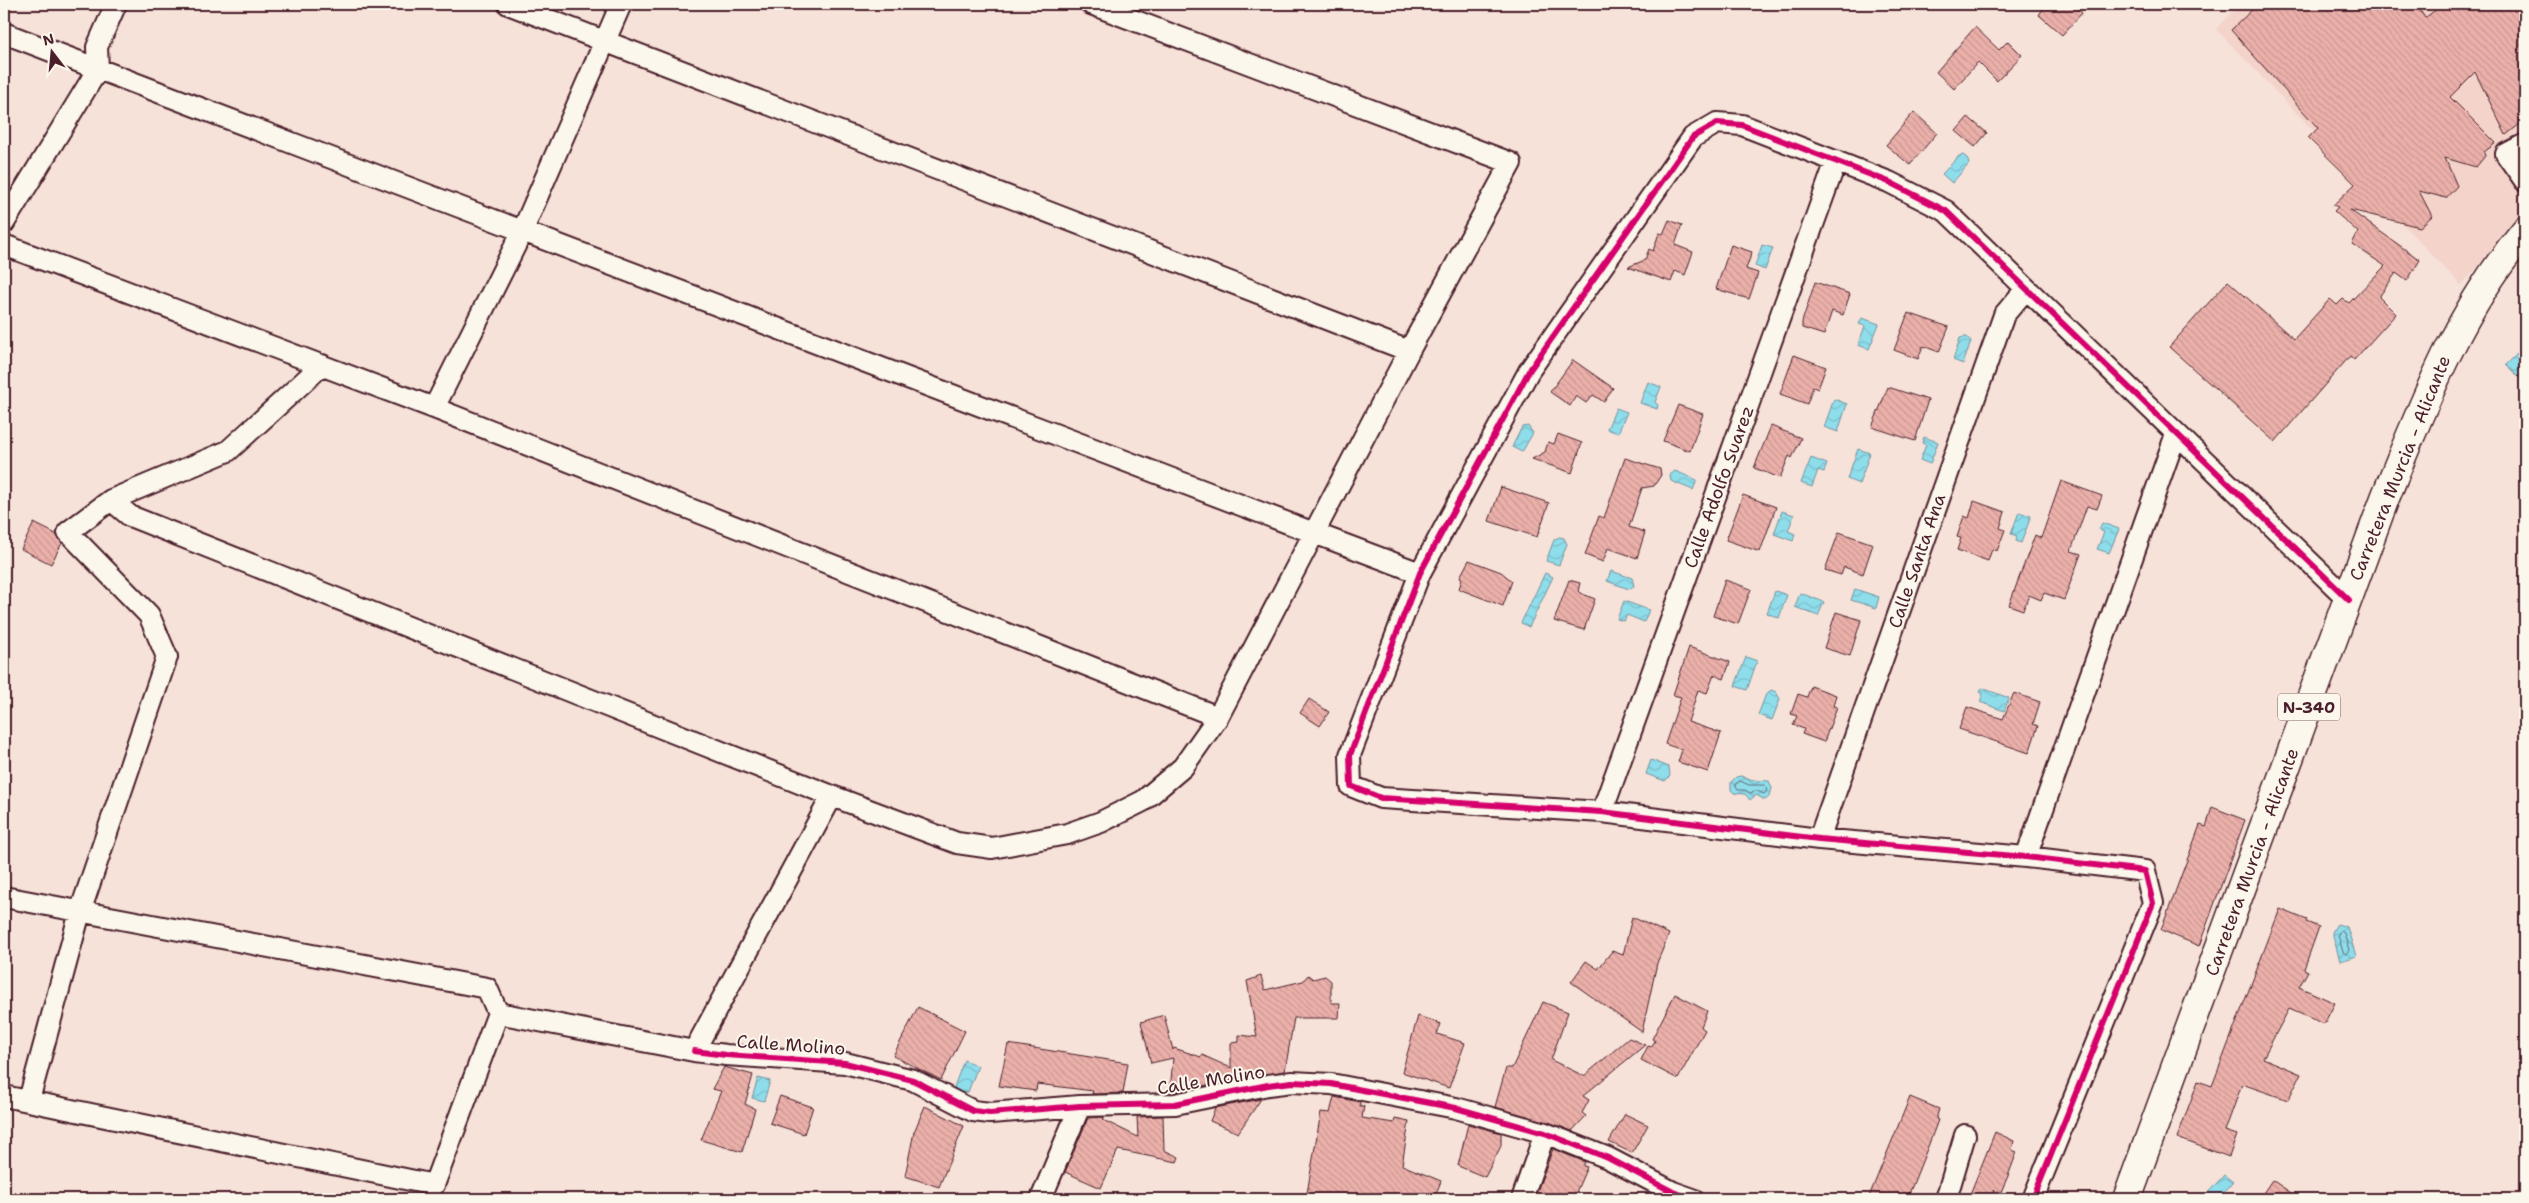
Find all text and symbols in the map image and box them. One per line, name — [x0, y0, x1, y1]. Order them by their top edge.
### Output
north arrow — [28, 28, 78, 78]
text: N — [41, 29, 56, 50]
street label: Carretera Murcia - Alicante — [2344, 352, 2456, 584]
street label: Calle Adolfo Suarez — [1678, 402, 1760, 572]
street label: Calle Santa Ana — [1883, 491, 1951, 631]
road number: N-340 — [2278, 694, 2340, 720]
street label: Carretera Murcia - Alicante — [2200, 745, 2304, 979]
street label: Calle Molino — [736, 1029, 846, 1061]
street label: Calle Molino — [1155, 1060, 1267, 1100]

